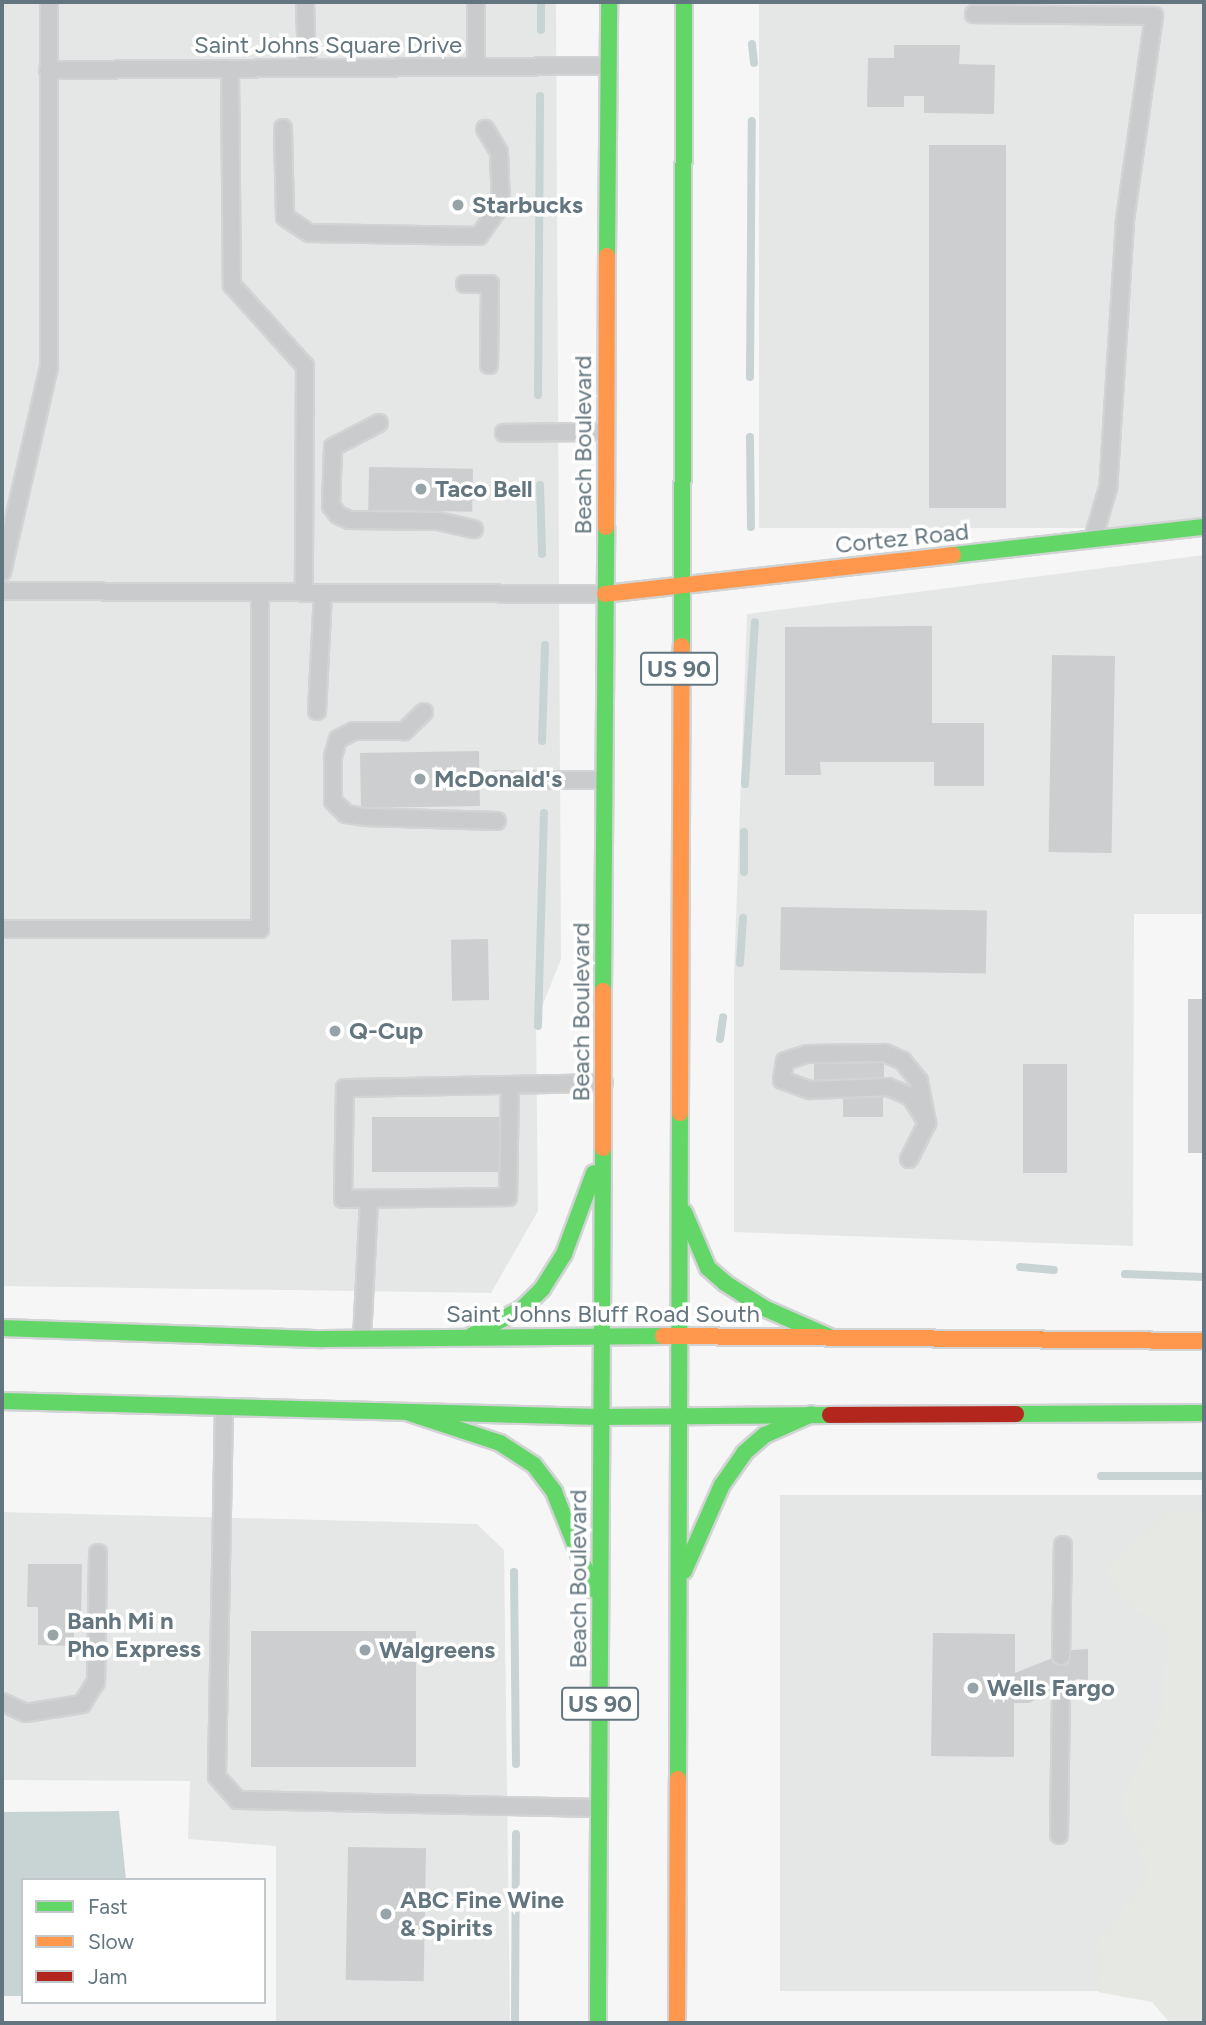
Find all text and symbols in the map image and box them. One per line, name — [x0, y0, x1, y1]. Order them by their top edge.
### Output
street label: Saint Johns Square Drive — [194, 31, 462, 59]
place label: Starbucks — [472, 191, 583, 219]
marker: Starbucks — [450, 197, 466, 213]
street label: Beach Boulevard — [569, 356, 597, 534]
place label: Taco Bell — [435, 475, 533, 503]
marker: Taco Bell — [413, 481, 429, 497]
street label: Cortez Road — [834, 517, 970, 559]
road number: US 90 — [639, 650, 719, 688]
place label: McDonald's — [434, 765, 562, 793]
marker: McDonald's — [412, 771, 428, 787]
street label: Beach Boulevard — [567, 923, 595, 1101]
place label: Q-Cup — [349, 1017, 423, 1045]
marker: Q-Cup — [327, 1023, 343, 1039]
street label: Saint Johns Bluff Road South — [446, 1300, 760, 1328]
street label: Beach Boulevard — [564, 1490, 592, 1668]
place label: Banh Mi n Pho Express — [67, 1607, 201, 1663]
marker: Banh Mi n Pho Express — [45, 1627, 61, 1643]
place label: Walgreens — [379, 1636, 495, 1664]
marker: Walgreens — [357, 1642, 373, 1658]
place label: Wells Fargo — [987, 1674, 1115, 1702]
marker: Wells Fargo — [965, 1680, 981, 1696]
road number: US 90 — [560, 1684, 640, 1723]
legend — [21, 1878, 266, 2004]
place label: ABC Fine Wine & Spirits — [400, 1886, 564, 1942]
text: Fast — [88, 1894, 128, 1919]
marker: ABC Fine Wine & Spirits — [378, 1906, 394, 1922]
text: Slow — [88, 1929, 134, 1954]
text: Jam — [88, 1964, 127, 1989]

